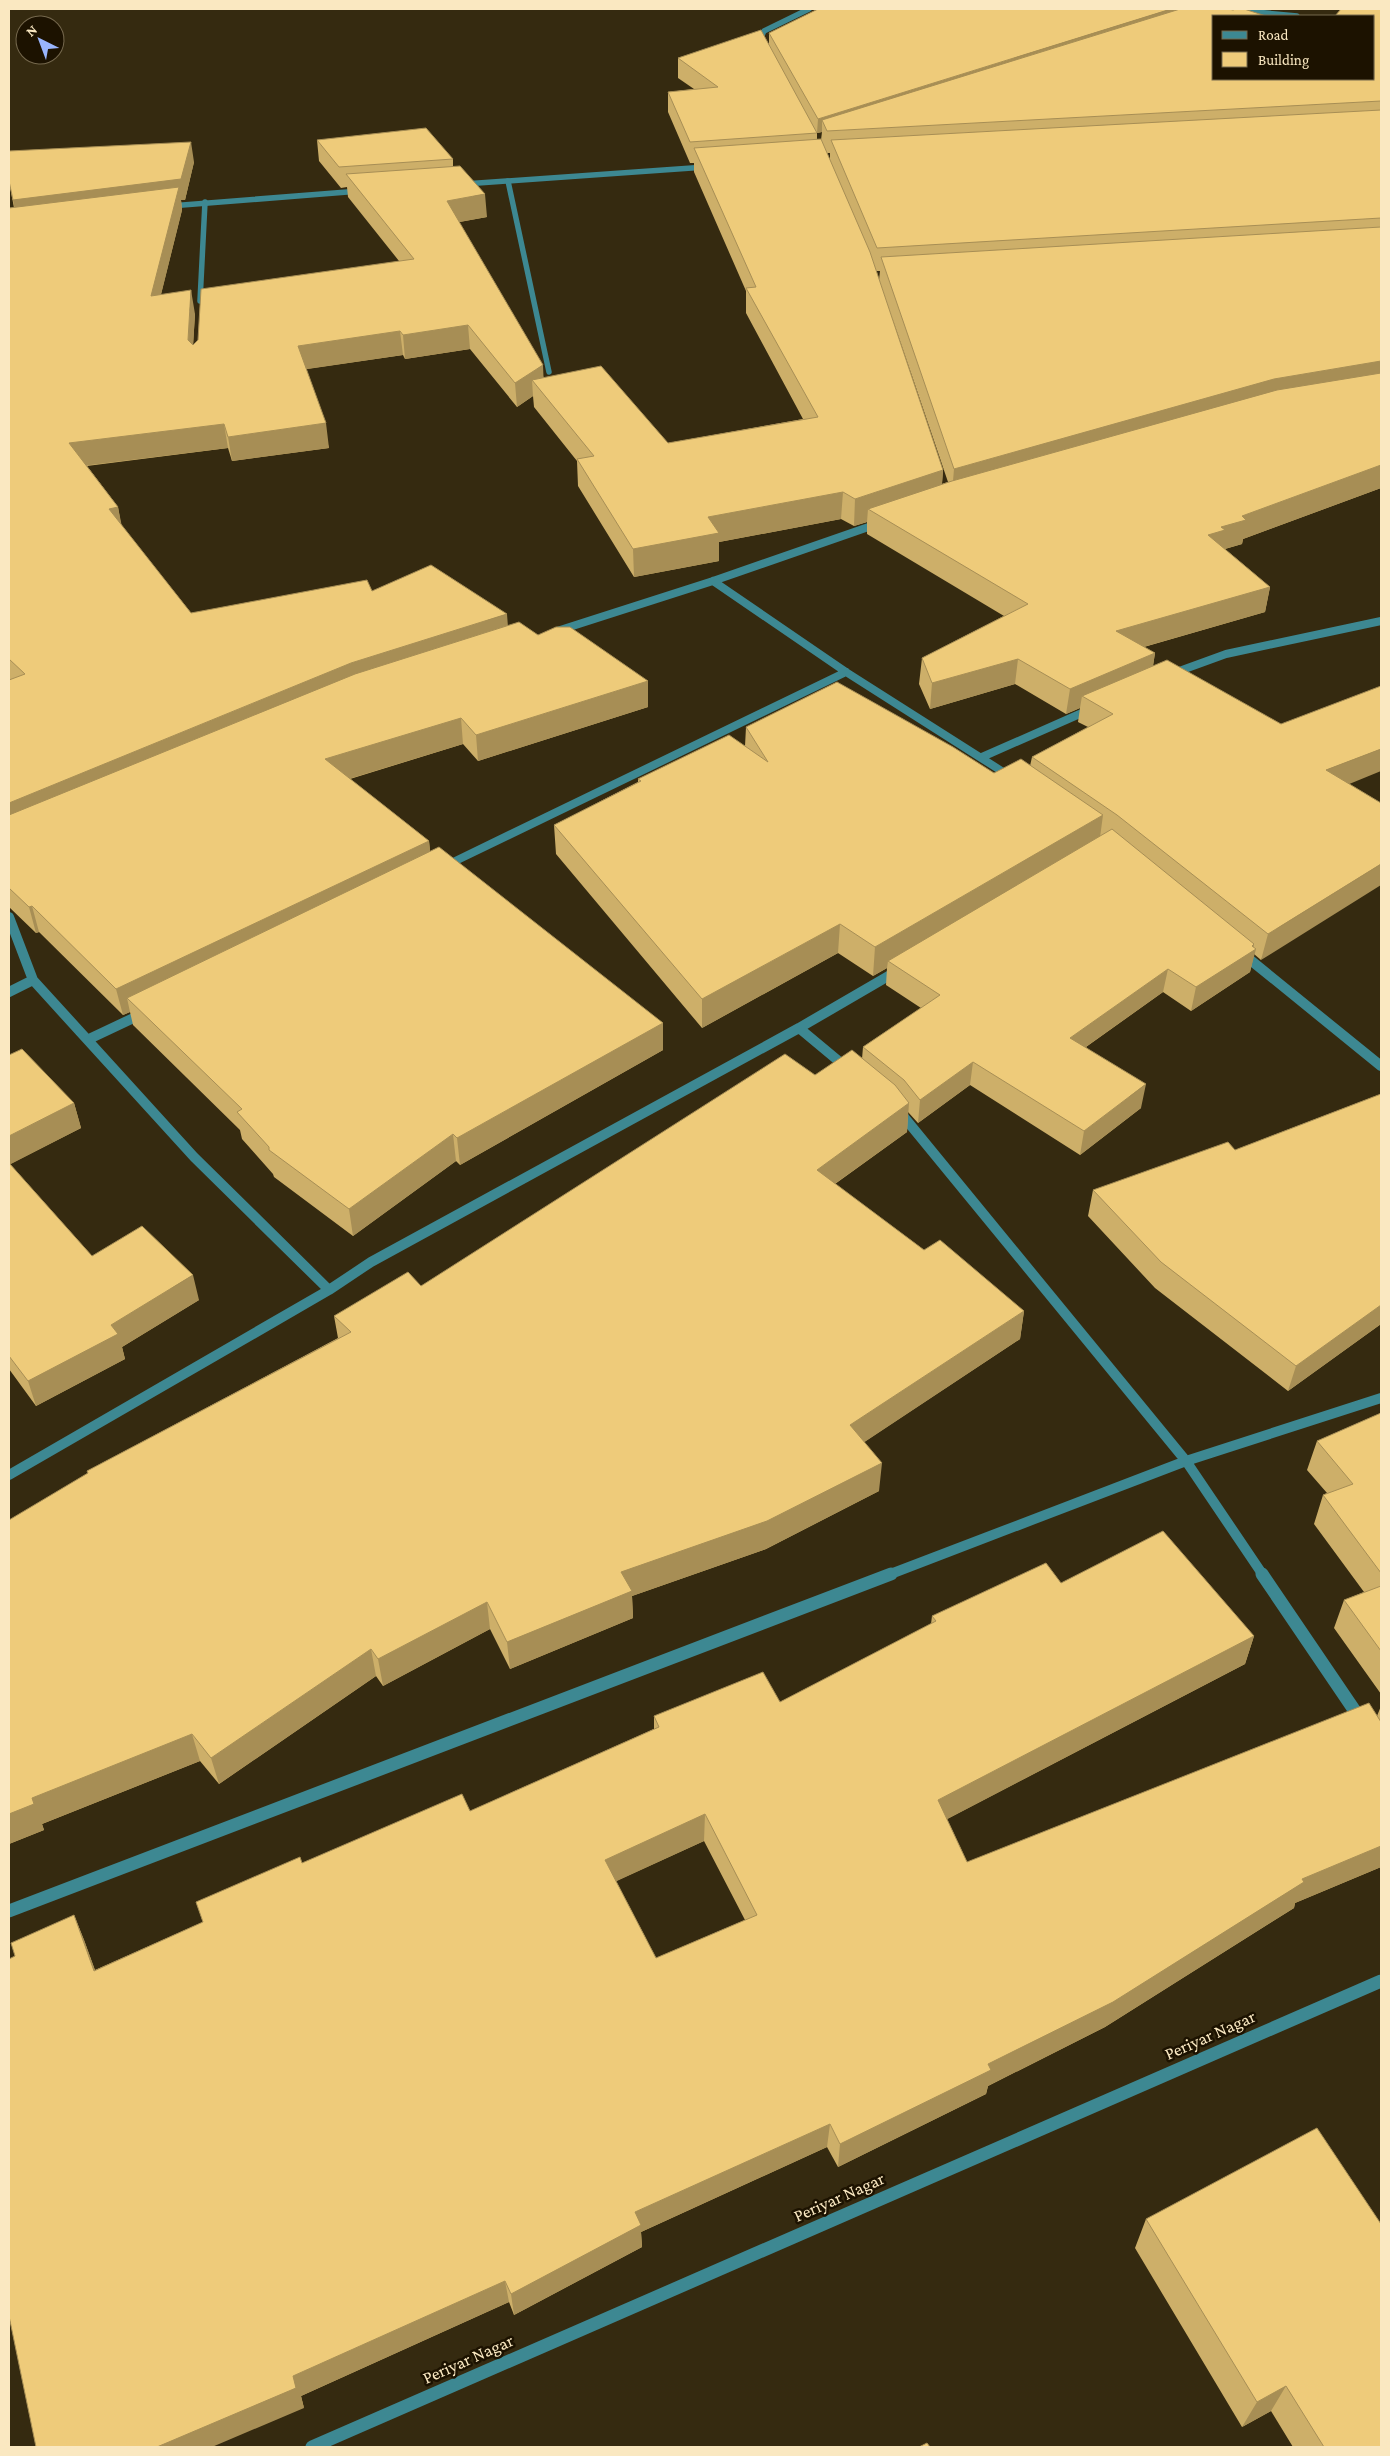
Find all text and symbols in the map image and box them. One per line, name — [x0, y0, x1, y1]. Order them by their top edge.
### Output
north arrow — [15, 15, 65, 65]
legend — [1212, 15, 1375, 80]
text: N — [22, 21, 41, 39]
text: Road — [1258, 27, 1289, 43]
text: Building — [1258, 52, 1309, 69]
street label: Periyar Nagar — [1161, 2006, 1259, 2064]
street label: Periyar Nagar — [790, 2168, 888, 2226]
street label: Periyar Nagar — [419, 2330, 517, 2388]

